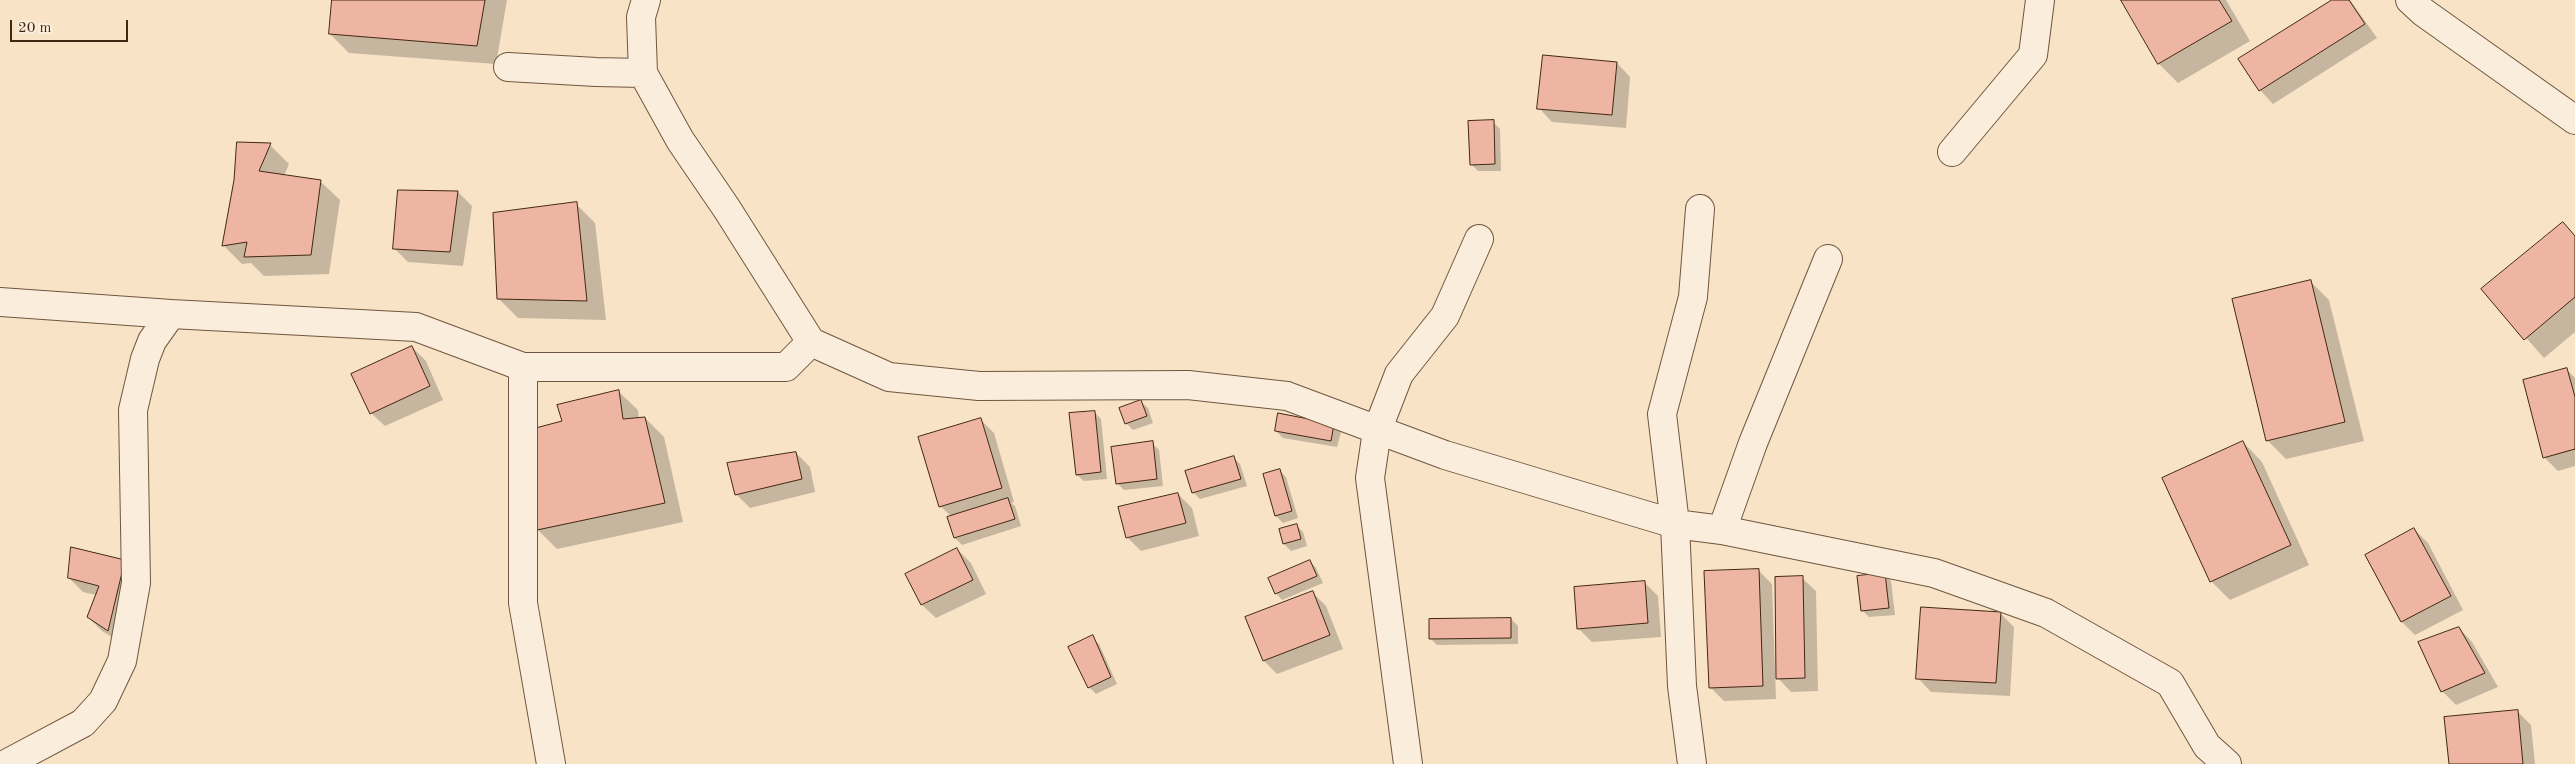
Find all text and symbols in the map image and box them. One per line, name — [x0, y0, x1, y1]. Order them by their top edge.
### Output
scale bar — [12, 10, 130, 42]
text: 20 m — [18, 21, 52, 36]

